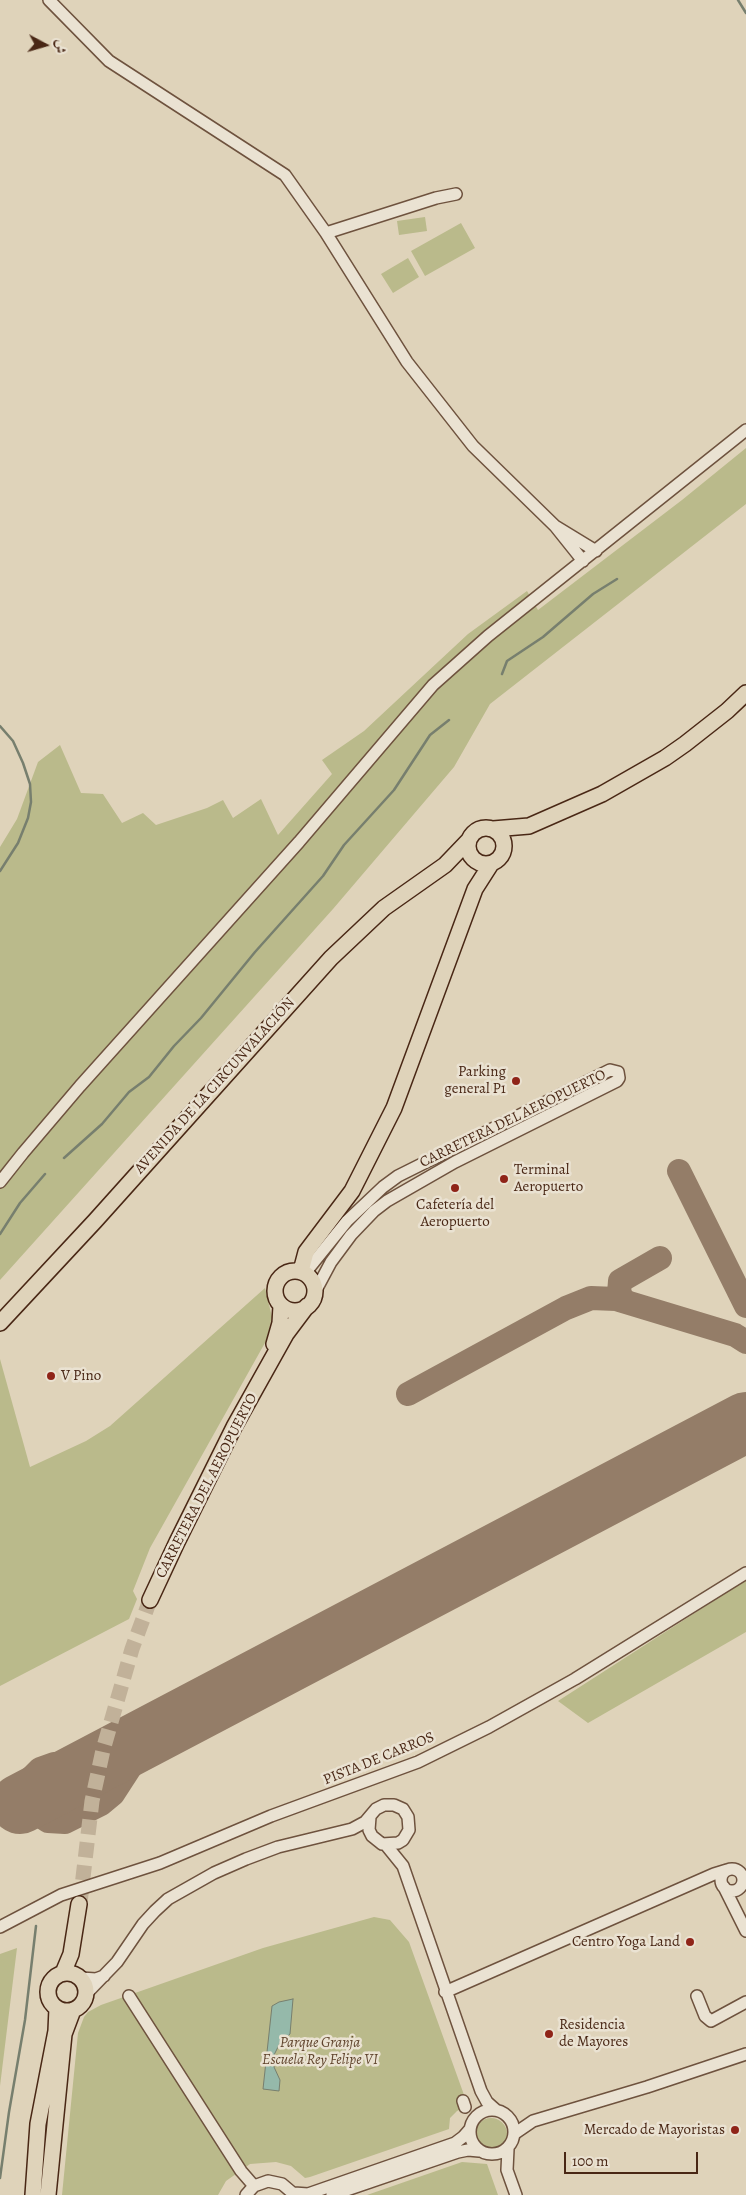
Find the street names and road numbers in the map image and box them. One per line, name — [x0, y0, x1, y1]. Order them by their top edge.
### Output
street label: AVENIDA DE LA CIRCUNVALACIÓN — [131, 994, 299, 1178]
street label: CARRETERA DEL AEROPUERTO — [417, 1066, 609, 1172]
street label: CARRETERA DEL AEROPUERTO — [152, 1390, 262, 1582]
street label: PISTA DE CARROS — [321, 1729, 437, 1789]

